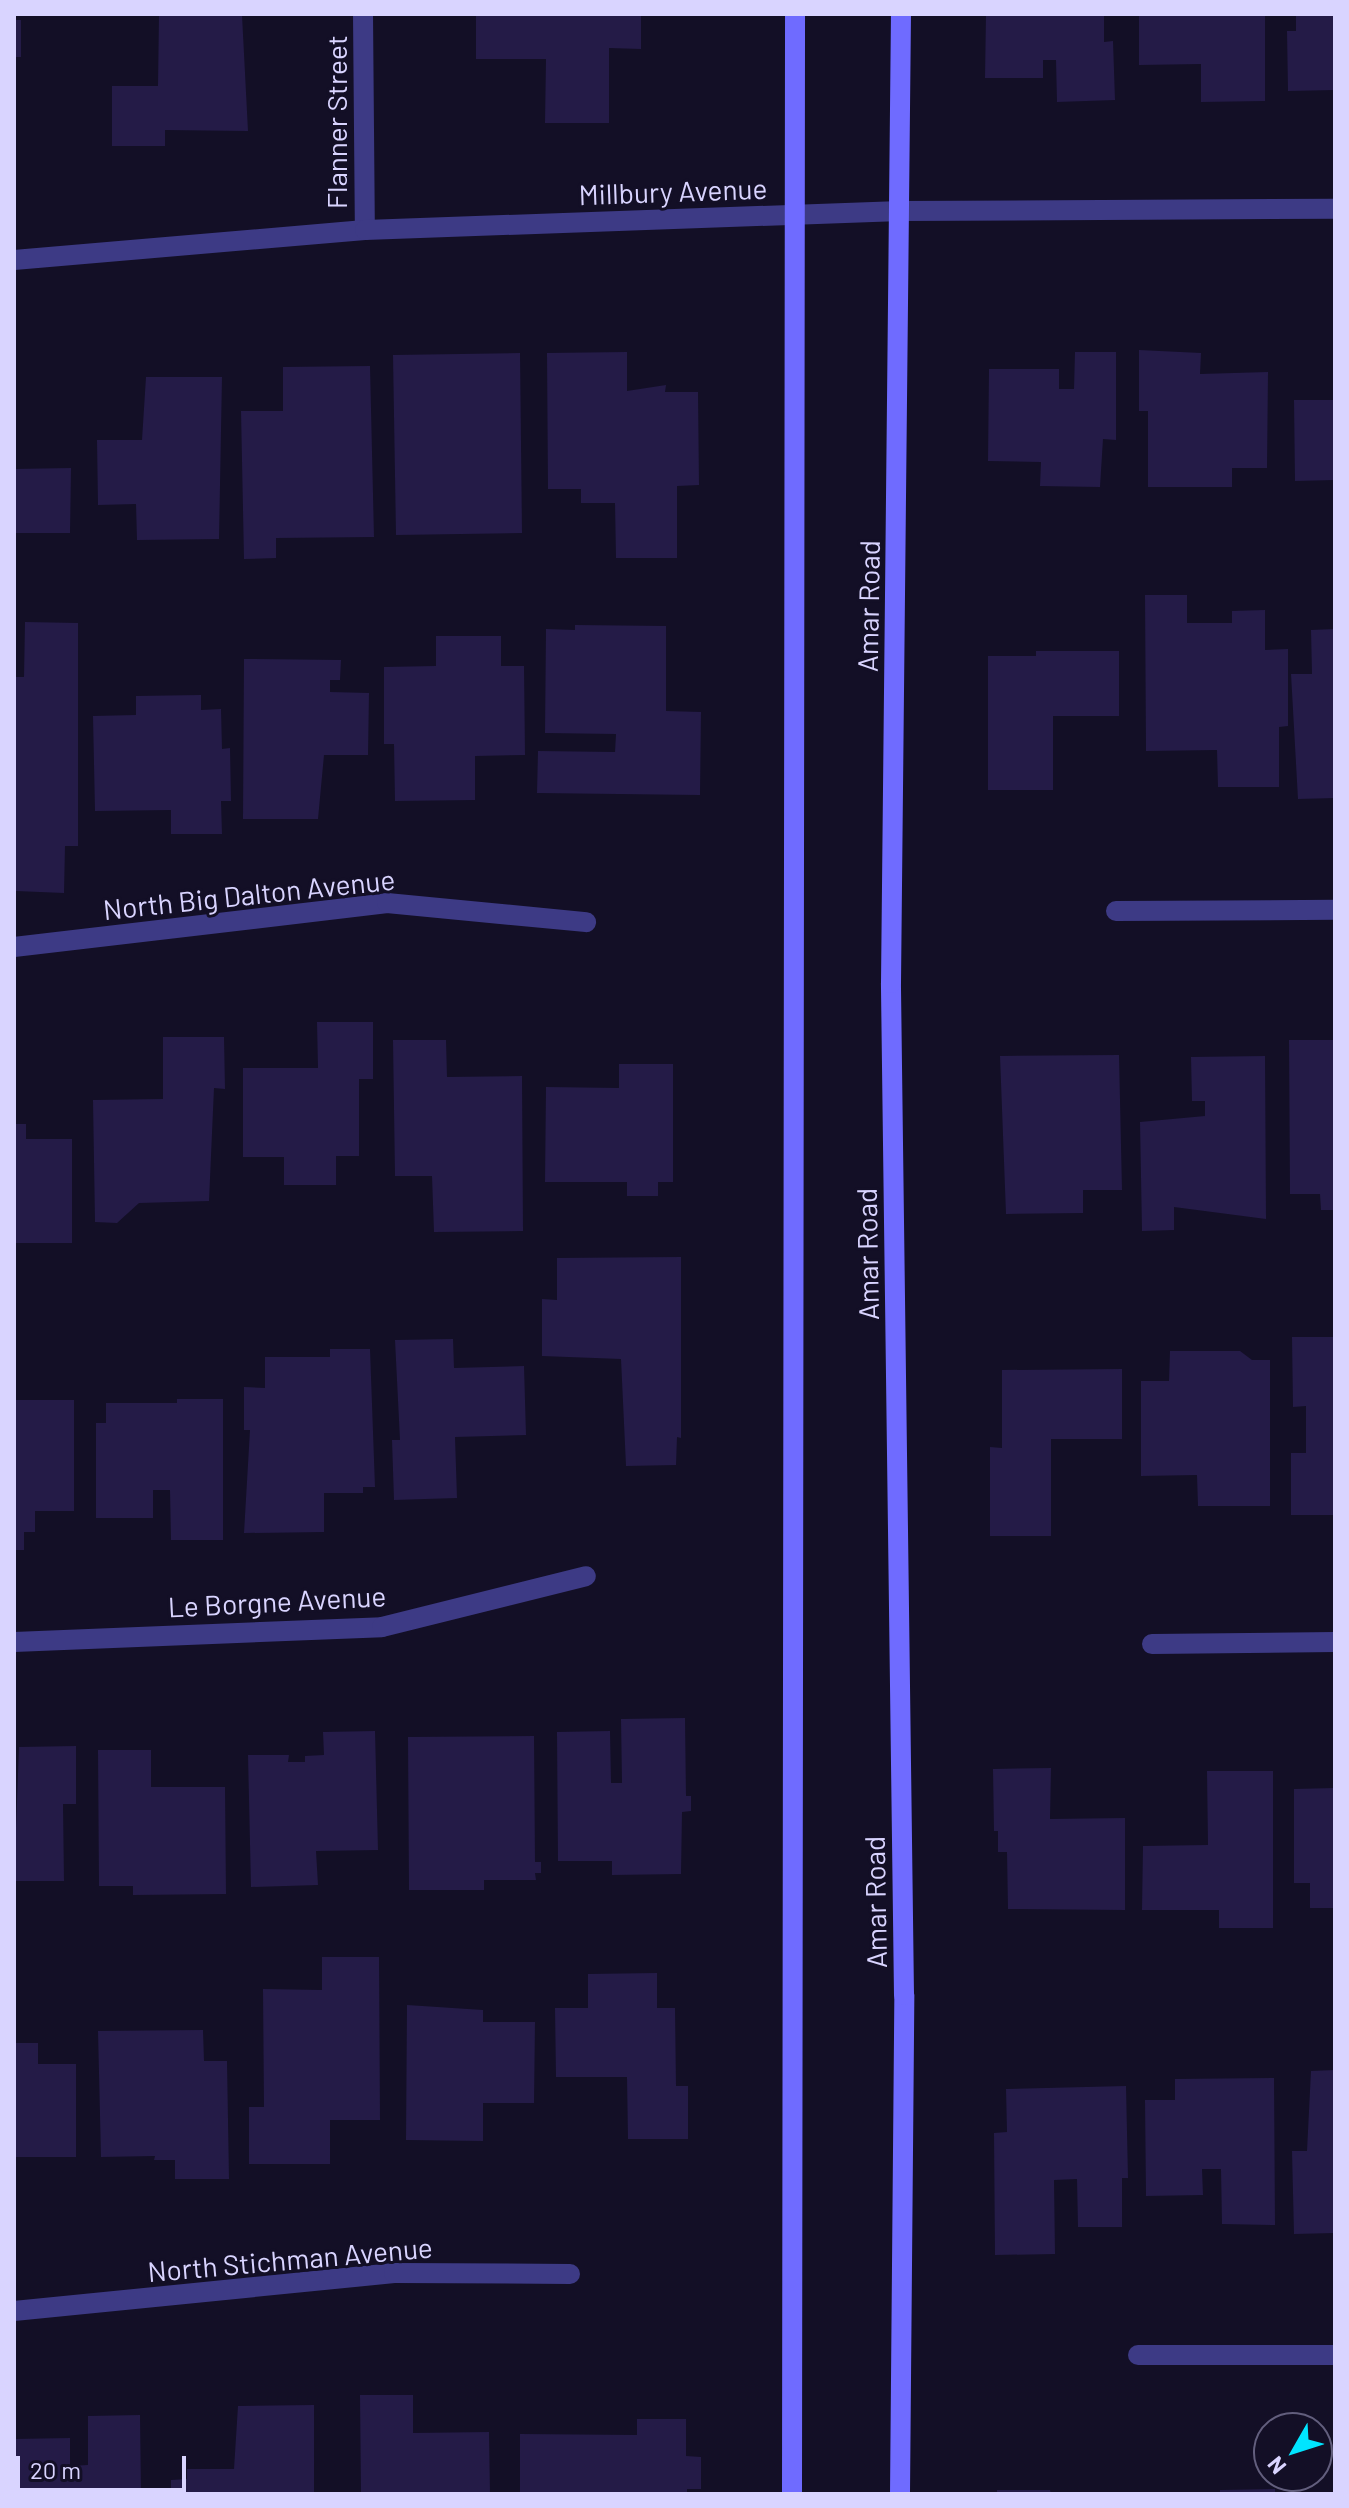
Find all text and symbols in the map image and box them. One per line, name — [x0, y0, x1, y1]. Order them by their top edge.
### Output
street label: Flanner Street — [319, 35, 353, 209]
street label: Millbury Avenue — [578, 171, 768, 211]
street label: Amar Road — [850, 540, 886, 672]
street label: North Big Dalton Avenue — [101, 862, 397, 926]
street label: Amar Road — [849, 1188, 885, 1320]
street label: Le Borgne Avenue — [167, 1579, 387, 1623]
street label: Amar Road — [857, 1836, 893, 1968]
street label: North Stichman Avenue — [146, 2230, 434, 2288]
north arrow — [1253, 2412, 1333, 2492]
scale bar — [20, 2440, 190, 2490]
text: N — [1261, 2452, 1291, 2480]
text: 20 m — [30, 2455, 81, 2484]

